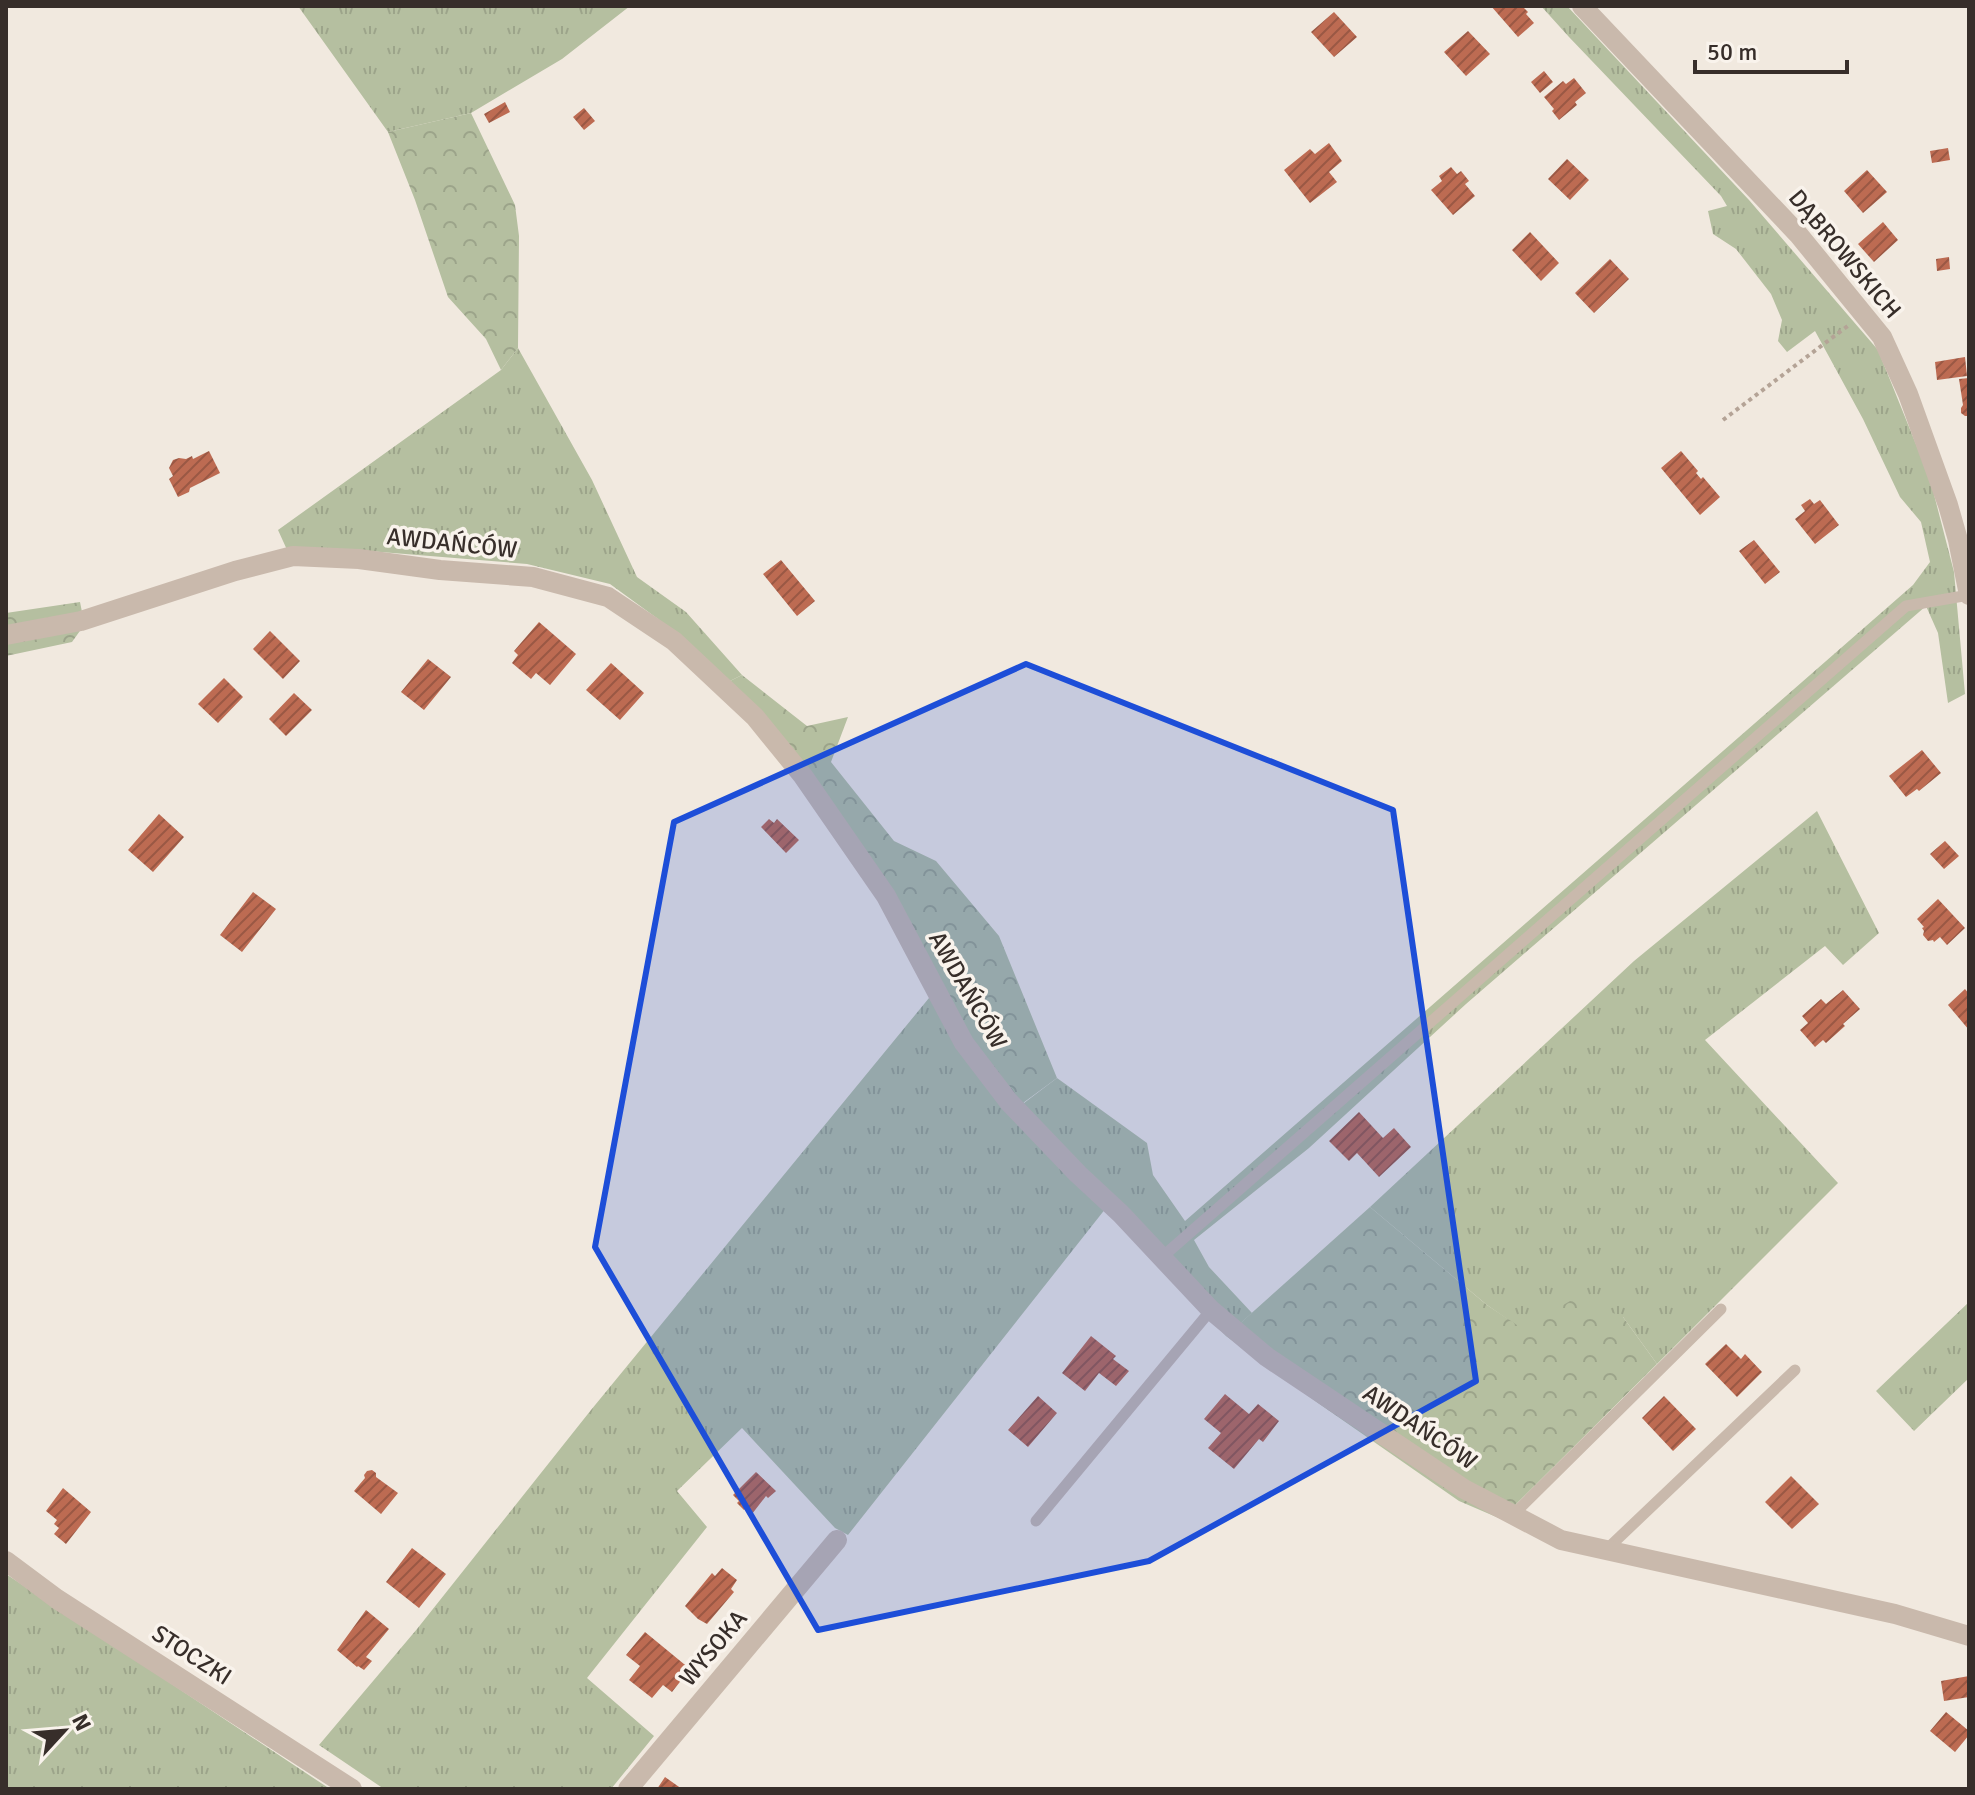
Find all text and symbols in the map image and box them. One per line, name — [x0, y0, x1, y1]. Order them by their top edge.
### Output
scale bar — [1695, 24, 1847, 74]
text: 50 m — [1707, 37, 1757, 67]
street label: DĄBROWSKICH — [1782, 183, 1908, 325]
street label: AWDAŃCÓW — [385, 521, 519, 565]
street label: AWDAŃCÓW — [922, 926, 1014, 1054]
street label: AWDAŃCÓW — [1357, 1378, 1483, 1476]
street label: WYSOKA — [673, 1604, 754, 1692]
street label: STOCZKI — [147, 1618, 237, 1692]
north arrow — [24, 1691, 104, 1771]
text: N — [66, 1710, 97, 1735]

